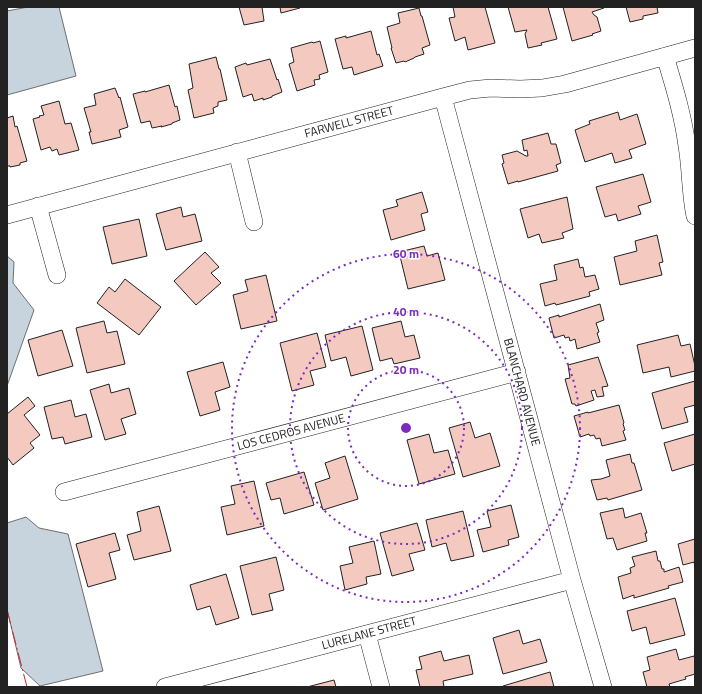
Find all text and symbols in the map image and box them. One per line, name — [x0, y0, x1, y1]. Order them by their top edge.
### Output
street label: FARWELL STREET — [302, 100, 396, 143]
text: 60 m — [393, 244, 419, 263]
text: 40 m — [393, 302, 419, 321]
street label: BLANCHARD AVENUE — [499, 336, 546, 448]
text: 20 m — [393, 360, 419, 379]
street label: LOS CEDROS AVENUE — [235, 408, 347, 455]
centre of rings — [399, 421, 413, 435]
street label: LURELANE STREET — [319, 611, 419, 654]

